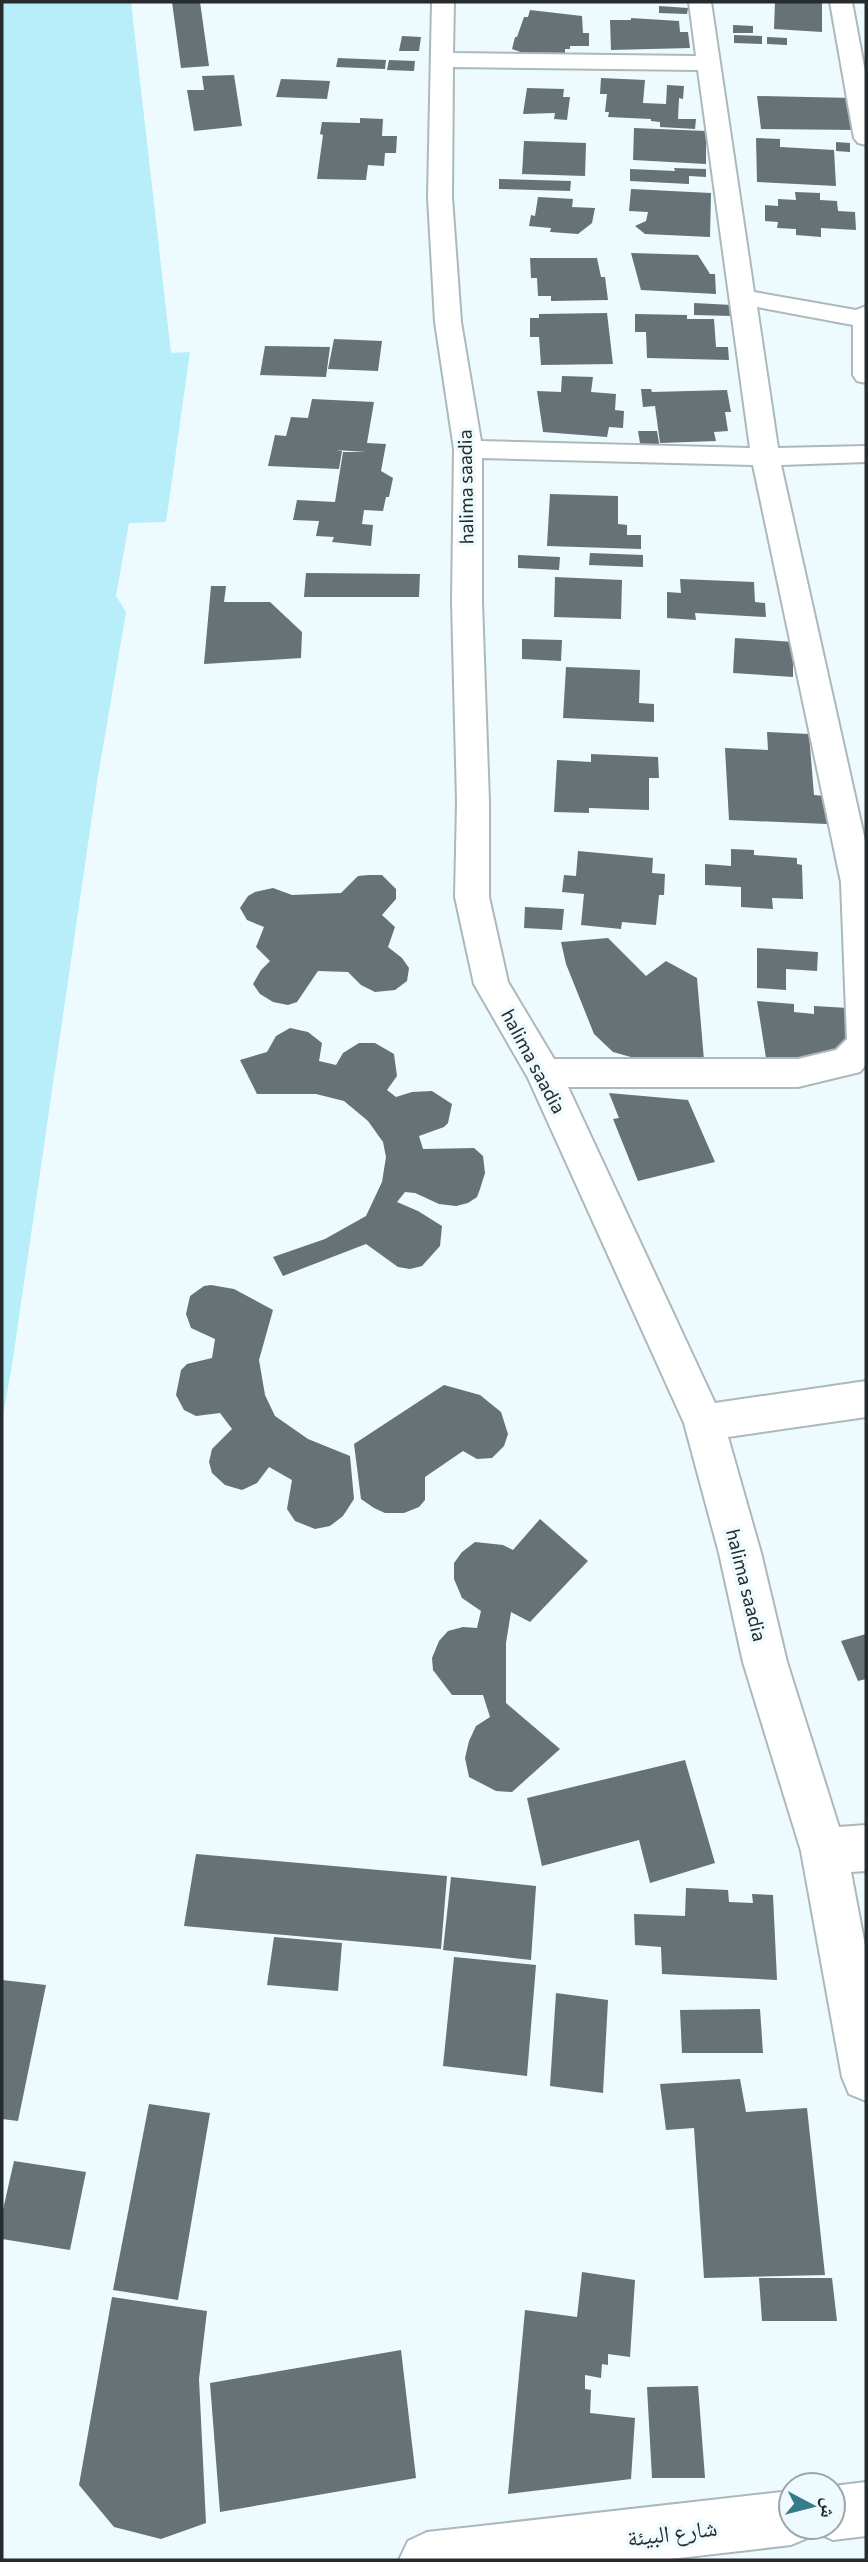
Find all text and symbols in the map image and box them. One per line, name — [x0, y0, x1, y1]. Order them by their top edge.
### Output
street label: halima saadia — [452, 429, 478, 545]
street label: halima saadia — [497, 1005, 571, 1117]
street label: halima saadia — [722, 1526, 772, 1644]
north arrow — [777, 2471, 847, 2541]
text: ش — [816, 2497, 842, 2520]
street label: شارع البيئة — [625, 2513, 719, 2553]

